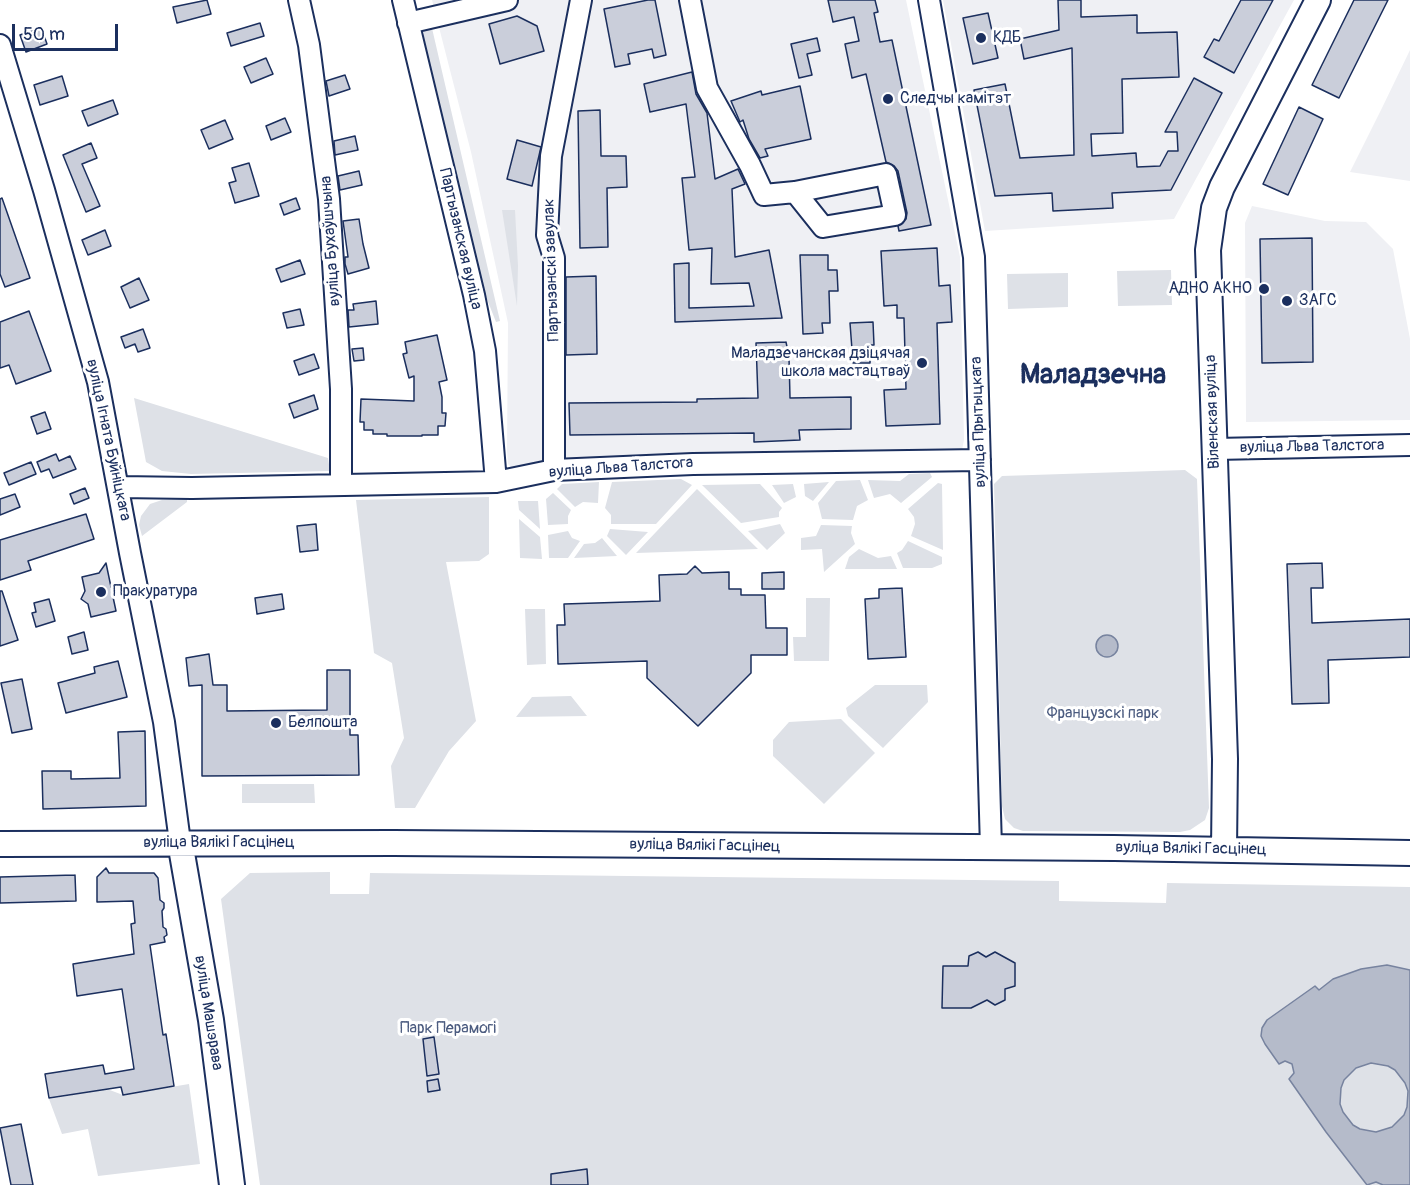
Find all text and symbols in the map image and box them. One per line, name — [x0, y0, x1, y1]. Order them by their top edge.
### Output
scale bar — [15, 12, 122, 50]
text: 50 m — [23, 23, 65, 46]
place label: КДБ — [993, 28, 1021, 48]
marker: КДБ — [974, 31, 988, 45]
place label: Следчы камітэт — [900, 89, 1011, 109]
marker: Следчы камітэт — [881, 92, 895, 106]
street label: Партызанская вуліца — [434, 167, 486, 311]
street label: вуліца Бухаўшчына — [317, 175, 345, 307]
street label: Партызанскі завулак — [540, 198, 564, 342]
place label: АДНО АКНО — [1168, 279, 1252, 299]
marker: АДНО АКНО — [1257, 282, 1271, 296]
place label: ЗАГС — [1299, 291, 1337, 311]
marker: ЗАГС — [1280, 294, 1294, 308]
place label: Маладзечанская дзіцячая школа мастацтваў — [731, 344, 910, 382]
street label: Віленская вуліца — [1201, 354, 1225, 470]
marker: Маладзечанская дзіцячая школа мастацтваў — [915, 356, 929, 370]
street label: вуліца Прытыцкага — [967, 356, 991, 488]
street label: вуліца Ігната Буйніцкага — [81, 357, 135, 523]
district label: Маладзечна — [1020, 359, 1166, 393]
street label: вуліца Льва Талстога — [1239, 436, 1385, 458]
street label: вуліца Льва Талстога — [548, 453, 694, 483]
place label: Пракуратура — [113, 582, 198, 602]
marker: Пракуратура — [94, 585, 108, 599]
park label: Французскі парк — [1047, 704, 1159, 724]
place label: Белпошта — [288, 713, 357, 733]
marker: Белпошта — [269, 716, 283, 730]
street label: вуліца Вялікі Гасцінец — [143, 833, 295, 853]
street label: вуліца Вялікі Гасцінец — [629, 835, 781, 857]
street label: вуліца Вялікі Гасцінец — [1115, 838, 1267, 860]
street label: вуліца Машэрава — [189, 954, 227, 1072]
park label: Парк Перамогі — [400, 1019, 496, 1039]

